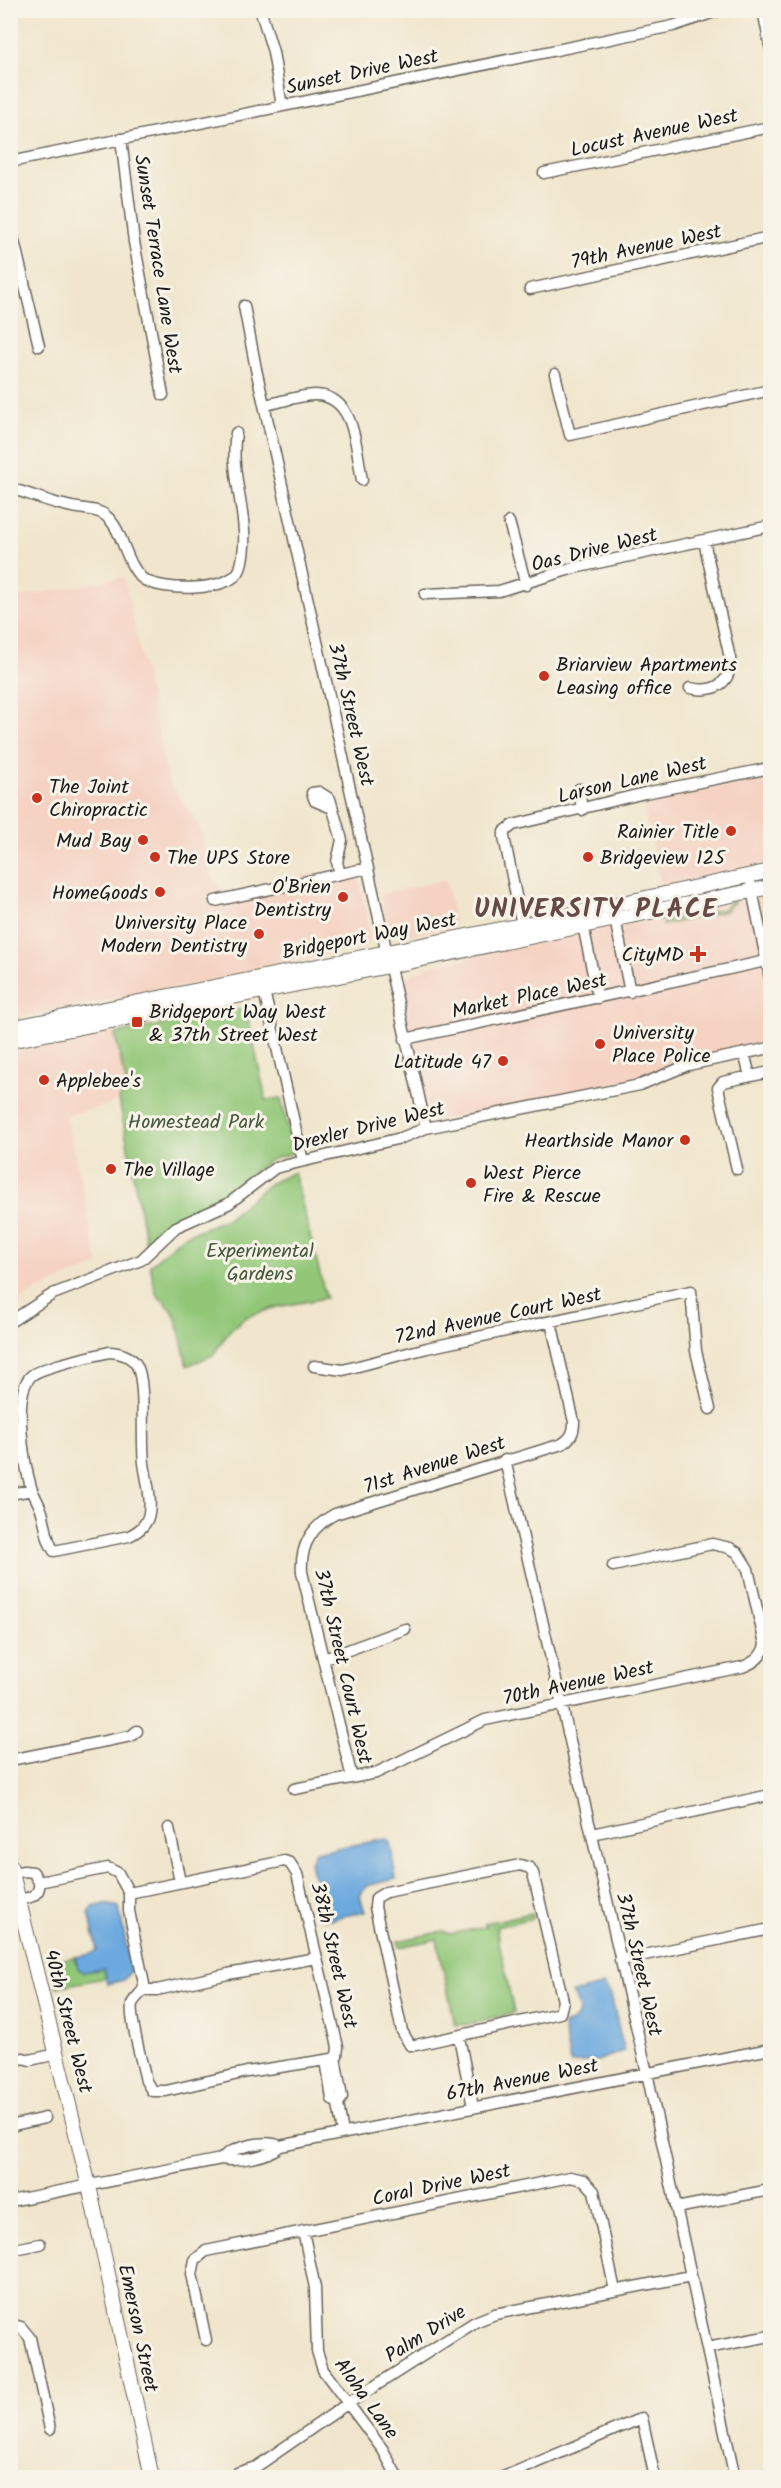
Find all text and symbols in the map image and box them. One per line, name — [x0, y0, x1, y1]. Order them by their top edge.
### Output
street label: Sunset Drive West — [283, 41, 442, 105]
street label: Locust Avenue West — [568, 101, 741, 167]
street label: Sunset Terrace Lane West — [124, 153, 190, 376]
street label: 79th Avenue West — [568, 216, 725, 280]
street label: Oas Drive West — [528, 520, 661, 582]
street label: 37th Street West — [318, 639, 382, 790]
place label: Briarview Apartments Leasing office — [556, 650, 738, 705]
marker: Briarview Apartments Leasing office — [537, 669, 551, 683]
street label: Larson Lane West — [555, 748, 710, 814]
place label: The Joint Chiropractic — [49, 772, 148, 827]
marker: The Joint Chiropractic — [30, 791, 44, 805]
place label: Rainier Title — [617, 817, 719, 849]
marker: Rainier Title — [724, 824, 738, 838]
place label: Mud Bay — [56, 826, 132, 858]
marker: Mud Bay — [136, 833, 150, 847]
place label: The UPS Store — [167, 843, 290, 875]
place label: Bridgeview 125 — [600, 843, 726, 875]
marker: The UPS Store — [148, 850, 162, 864]
marker: Bridgeview 125 — [581, 850, 595, 864]
place label: O'Brien Dentistry — [254, 872, 332, 927]
place label: HomeGoods — [52, 878, 148, 910]
marker: HomeGoods — [153, 885, 167, 899]
district label: UNIVERSITY PLACE — [474, 889, 718, 931]
marker: O'Brien Dentistry — [336, 890, 350, 904]
street label: Bridgeport Way West — [279, 904, 460, 970]
place label: University Place Modern Dentistry — [101, 908, 248, 963]
marker: University Place Modern Dentistry — [252, 927, 266, 941]
place label: CityMD — [621, 940, 684, 972]
marker: CityMD — [689, 945, 707, 963]
street label: Market Place West — [449, 965, 610, 1029]
place label: Bridgeport Way West & 37th Street West — [149, 997, 326, 1052]
marker: Bridgeport Way West & 37th Street West — [130, 1015, 144, 1029]
place label: University Place Police — [612, 1018, 711, 1073]
marker: University Place Police — [593, 1037, 607, 1051]
place label: Latitude 47 — [394, 1047, 492, 1079]
marker: Latitude 47 — [496, 1054, 510, 1068]
place label: Applebee's — [56, 1066, 142, 1098]
marker: Applebee's — [37, 1073, 51, 1087]
street label: Drexler Drive West — [289, 1093, 448, 1162]
park label: Homestead Park — [128, 1107, 265, 1139]
place label: Hearthside Manor — [524, 1126, 674, 1158]
marker: Hearthside Manor — [678, 1133, 692, 1147]
place label: The Village — [123, 1155, 215, 1187]
place label: West Pierce Fire & Rescue — [483, 1158, 601, 1213]
marker: The Village — [104, 1162, 118, 1176]
marker: West Pierce Fire & Rescue — [464, 1176, 478, 1190]
park label: Experimental Gardens — [206, 1236, 314, 1291]
street label: 72nd Avenue Court West — [392, 1279, 605, 1354]
street label: 71st Avenue West — [359, 1428, 510, 1504]
street label: 37th Street Court West — [304, 1566, 380, 1768]
street label: 70th Avenue West — [500, 1652, 657, 1716]
street label: 38th Street West — [301, 1879, 366, 2032]
street label: 37th Street West — [606, 1889, 670, 2040]
street label: 40th Street West — [34, 1946, 100, 2097]
street label: 67th Avenue West — [443, 2050, 602, 2111]
street label: Coral Drive West — [369, 2156, 514, 2216]
street label: Emerson Street — [108, 2261, 166, 2396]
street label: Palm Drive — [379, 2297, 473, 2372]
street label: Aloha Lane — [325, 2352, 406, 2447]

